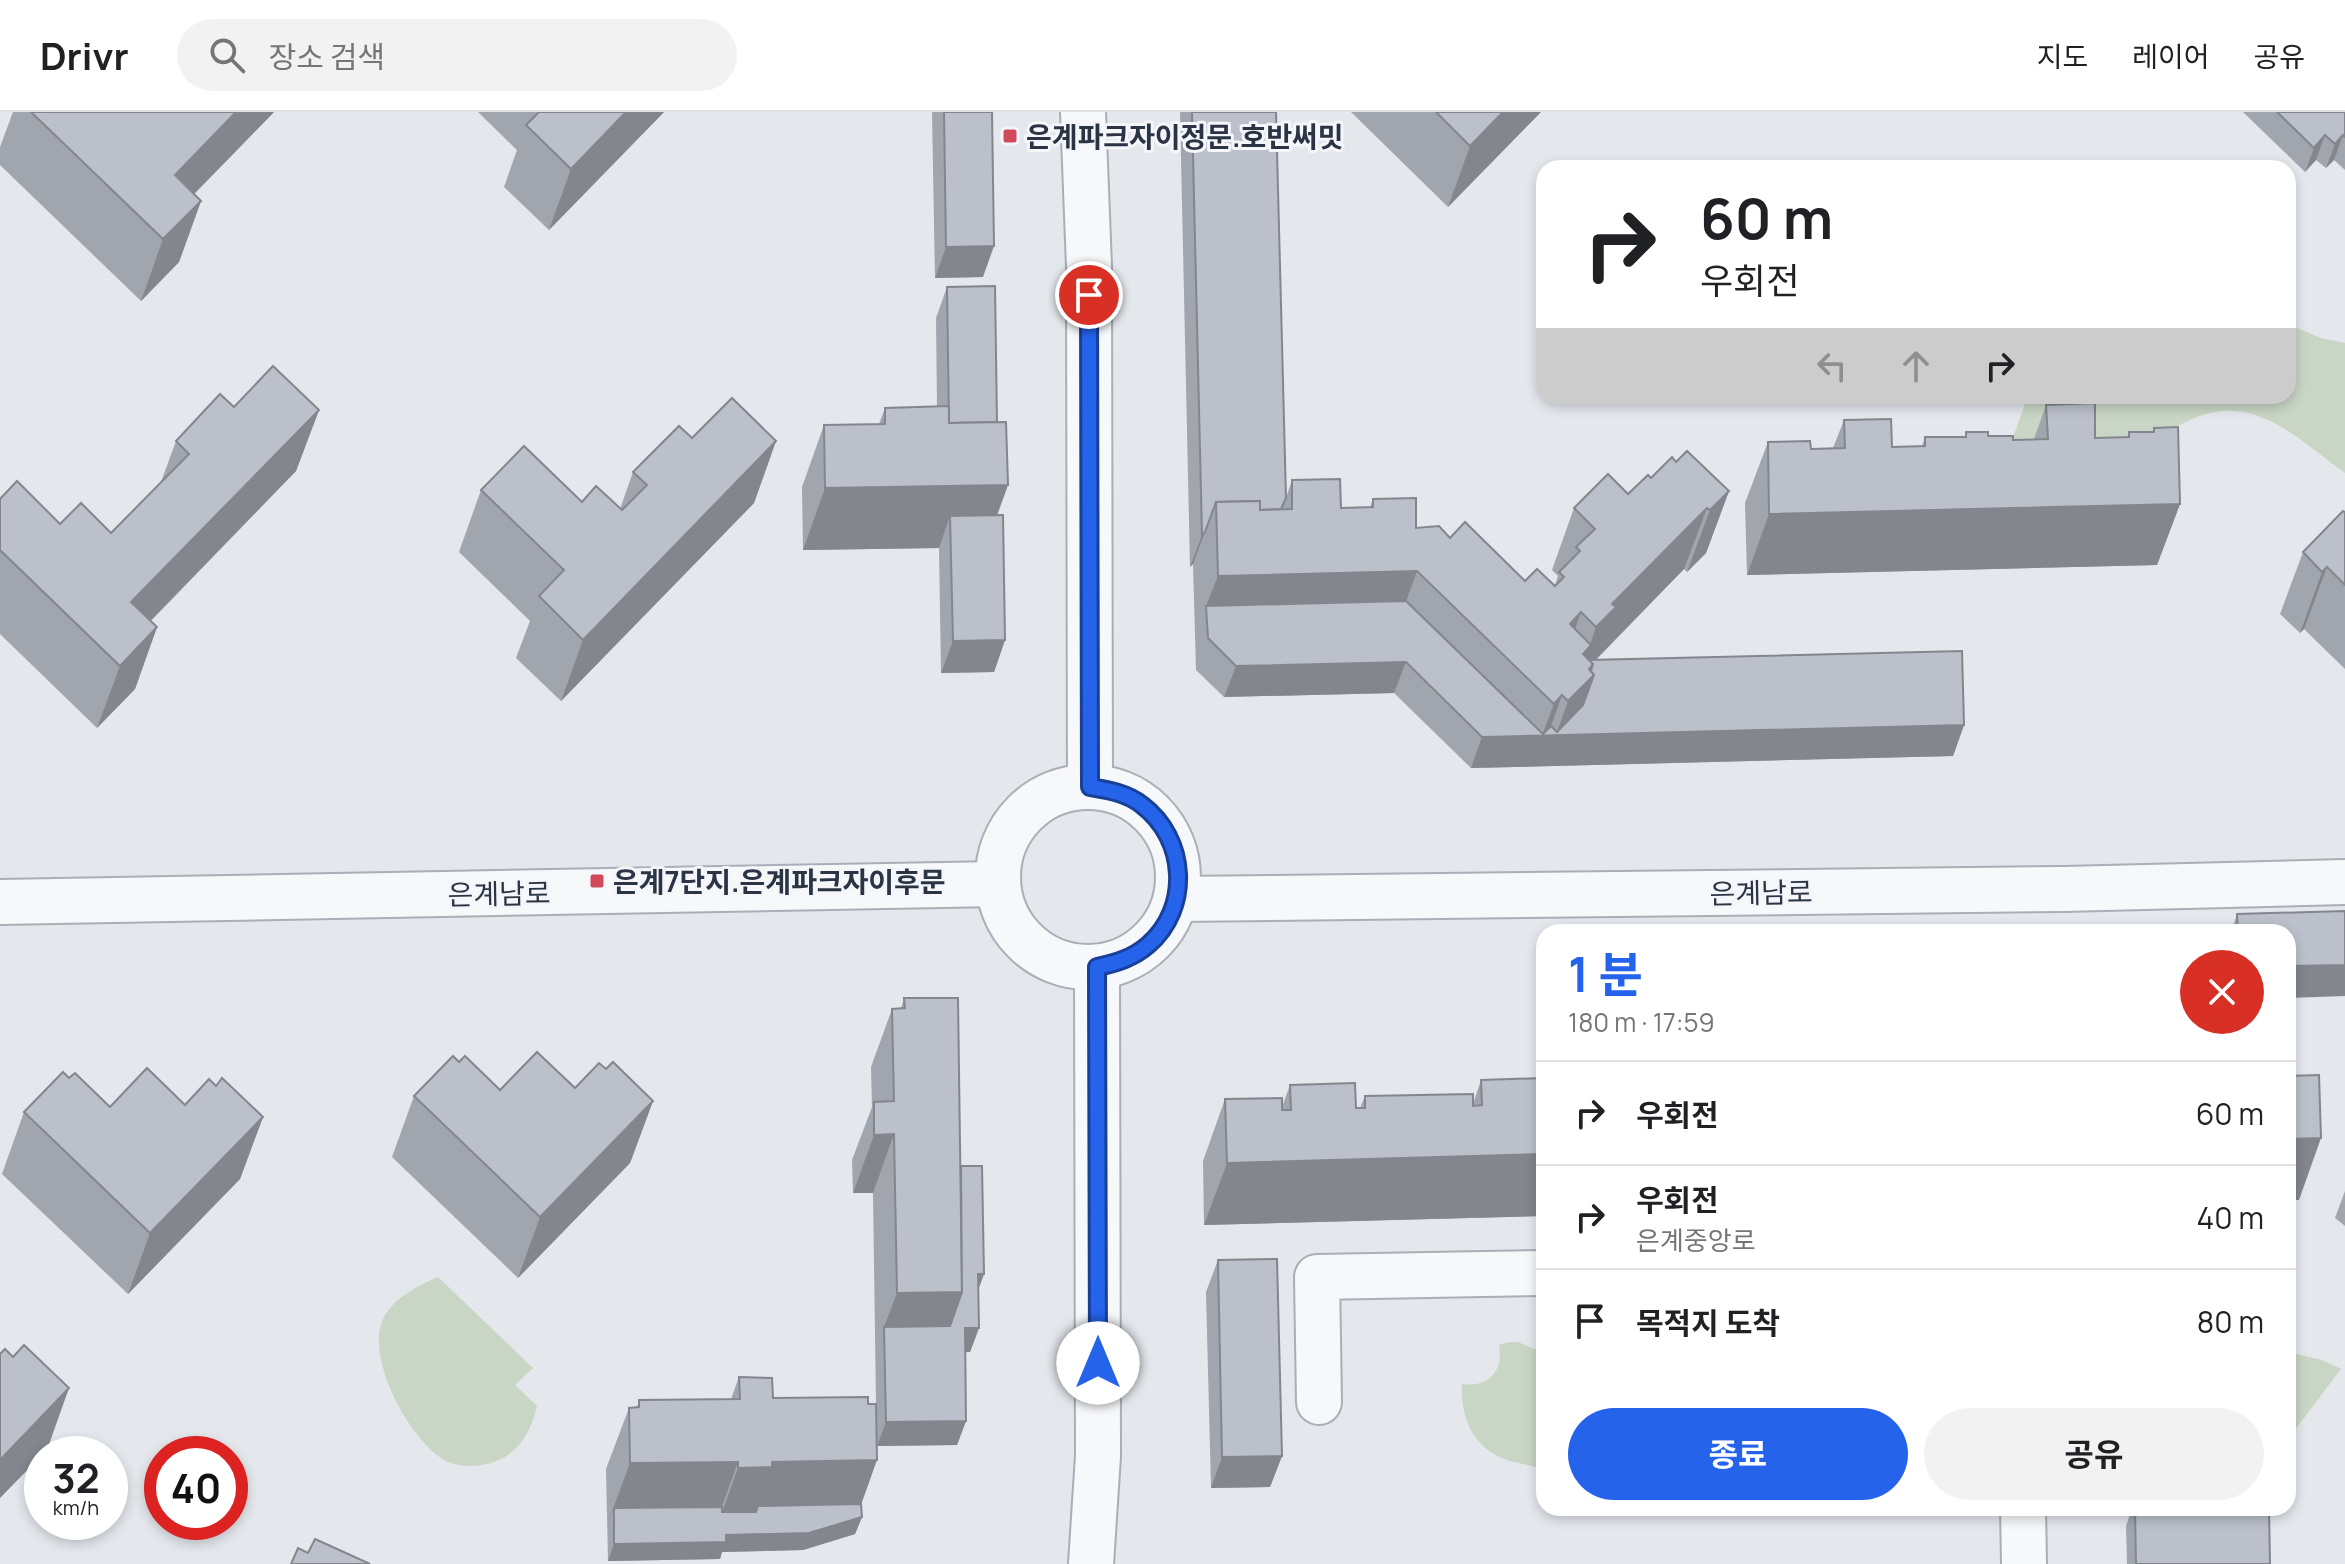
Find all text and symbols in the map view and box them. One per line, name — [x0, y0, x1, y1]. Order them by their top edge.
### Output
search box — [177, 19, 737, 91]
text: Drivr — [40, 29, 129, 81]
icon: search — [205, 33, 249, 77]
text: 장소 검색 — [269, 36, 385, 77]
text: 지도 — [2037, 37, 2088, 75]
text: 레이어 — [2132, 37, 2209, 75]
text: 공유 — [2253, 37, 2305, 75]
place label: 은계파크자이정문.호반써밋 — [1026, 117, 1344, 155]
marker: 은계파크자이정문.호반써밋 — [1001, 127, 1019, 145]
text: 60 m — [1700, 179, 1833, 256]
icon: right — [1568, 192, 1672, 296]
text: 우회전 — [1700, 256, 1799, 305]
pin — [1055, 261, 1123, 329]
icon: arrive — [1067, 273, 1111, 317]
icon: left — [1810, 344, 1854, 388]
icon: ahead — [1894, 344, 1938, 388]
icon: right — [1978, 344, 2022, 388]
place label: 은계7단지.은계파크자이후문 — [613, 862, 946, 900]
marker: 은계7단지.은계파크자이후문 — [588, 872, 606, 890]
street label: 은계남로 — [1709, 872, 1813, 912]
street label: 은계남로 — [447, 873, 551, 913]
text: 1 분 — [1568, 941, 1643, 1006]
button: close — [2180, 950, 2264, 1034]
text: 180 m · 17:59 — [1568, 1004, 1715, 1040]
icon: right — [1568, 1091, 1612, 1135]
text: 60 m — [2196, 1093, 2264, 1134]
text: 우회전 — [1636, 1094, 1719, 1135]
text: 우회전 — [1636, 1179, 1719, 1220]
icon: right — [1568, 1195, 1612, 1239]
text: 40 m — [2197, 1197, 2264, 1238]
text: 은계중앙로 — [1636, 1222, 1756, 1258]
icon: arrive — [1568, 1299, 1612, 1343]
text: 80 m — [2197, 1301, 2264, 1342]
text: 목적지 도착 — [1636, 1302, 1780, 1343]
position arrow — [1056, 1321, 1140, 1405]
button: 종료 — [1568, 1408, 1908, 1500]
button: 공유 — [1924, 1408, 2264, 1500]
speed limit sign: 40 — [144, 1436, 248, 1540]
text: 32 — [52, 1450, 100, 1505]
text: km/h — [53, 1494, 99, 1521]

